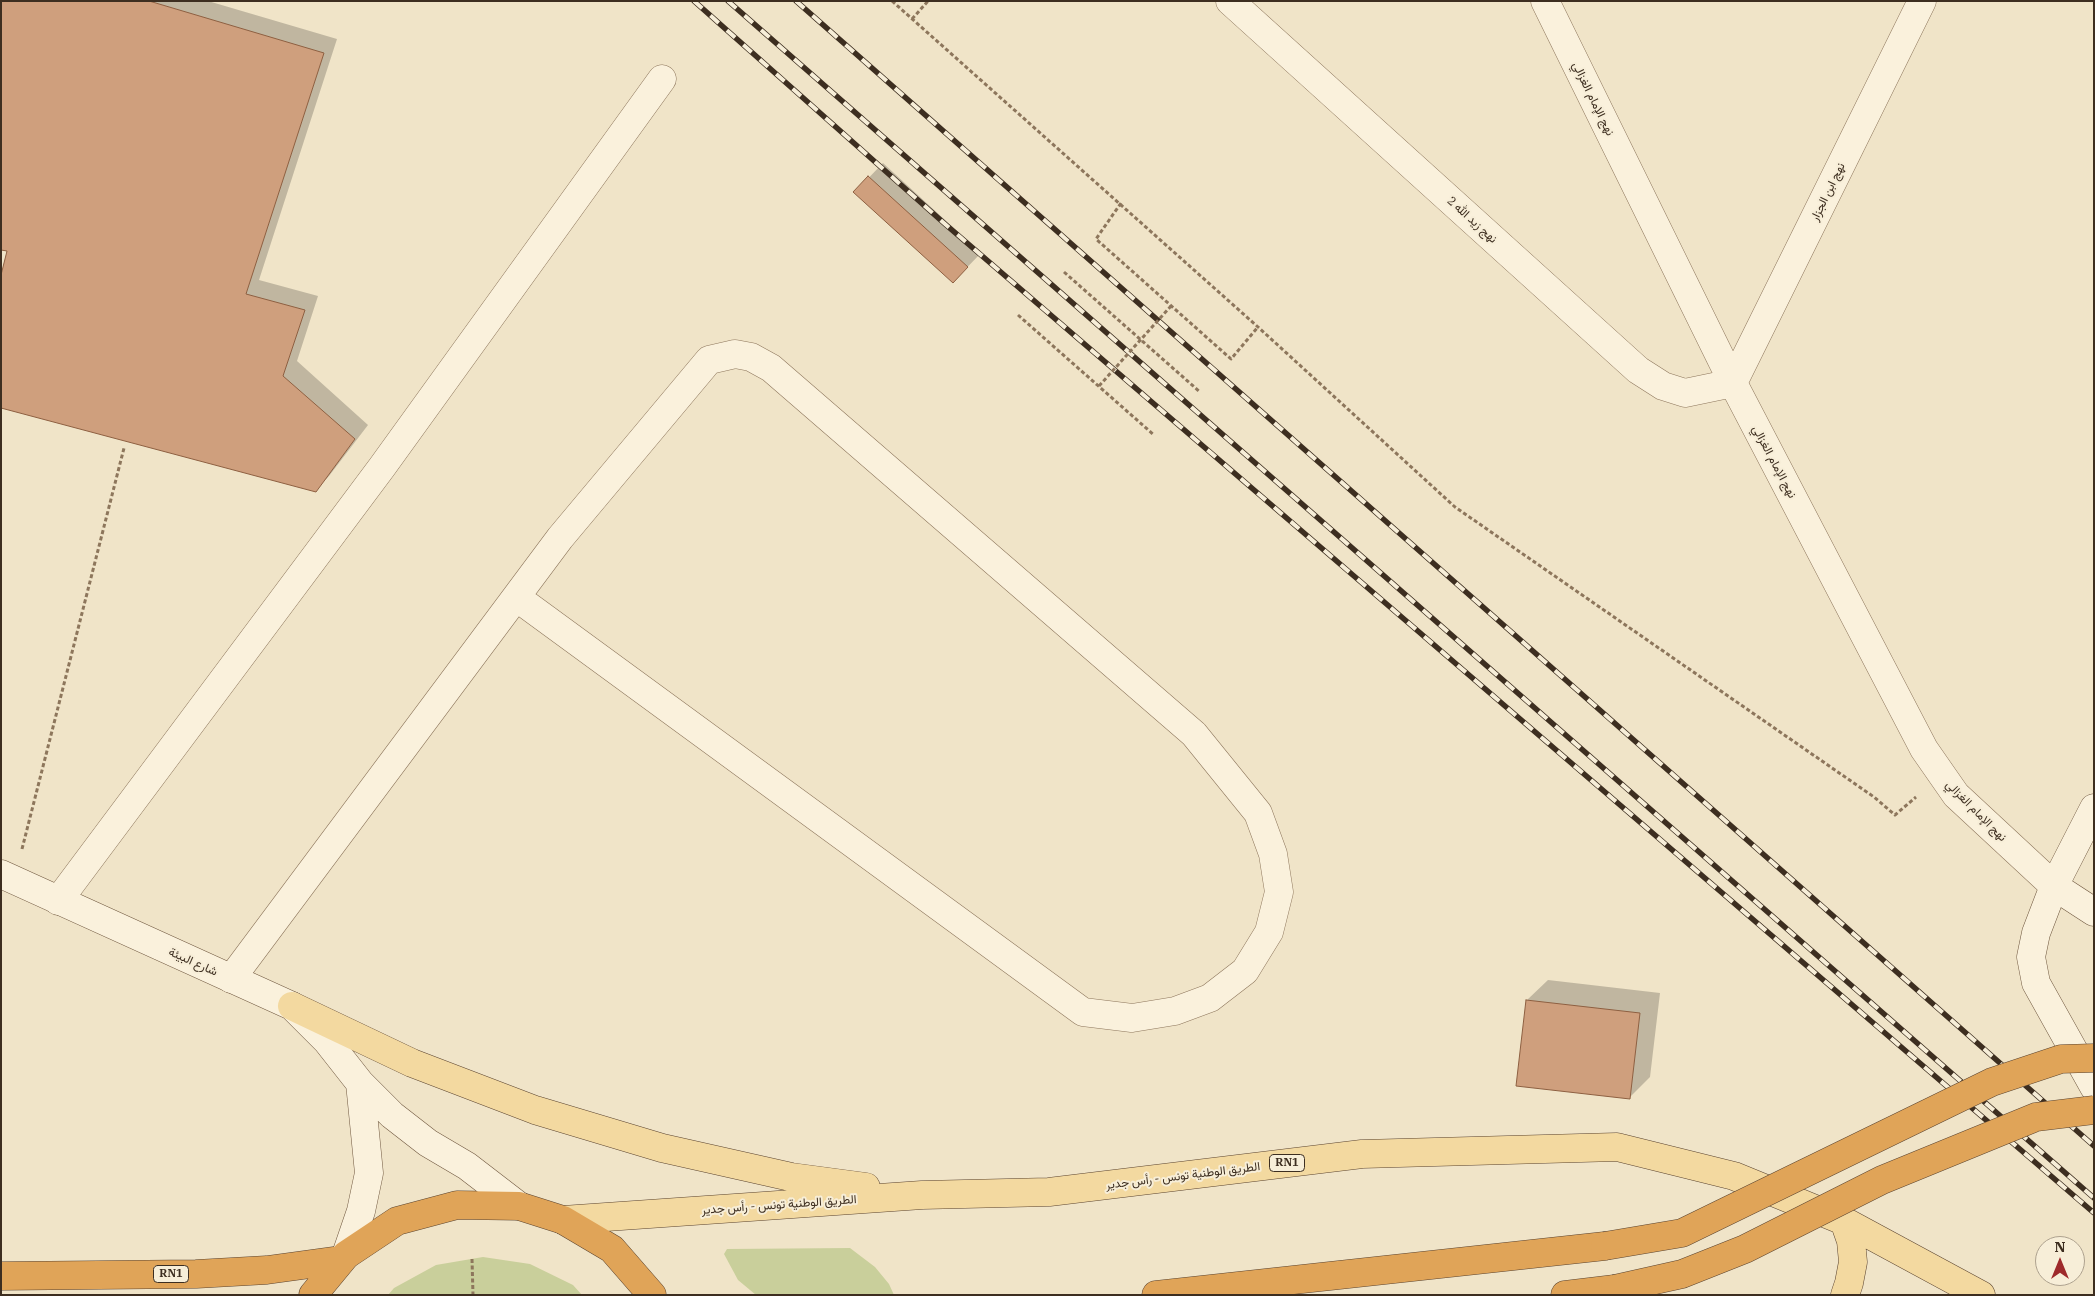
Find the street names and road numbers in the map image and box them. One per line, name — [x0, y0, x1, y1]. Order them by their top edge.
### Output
street label: نهج الإمام الغزالي — [1569, 60, 1617, 138]
street label: نهج ابن الجزار — [1808, 160, 1848, 224]
street label: نهج زيد الله 2 — [1444, 194, 1500, 246]
street label: نهج الإمام الغزالي — [1749, 423, 1799, 501]
street label: نهج الإمام الغزالي — [1942, 777, 2010, 845]
street label: شارع البيئة — [166, 945, 220, 979]
road number: RN1 — [1270, 1154, 1304, 1172]
street label: الطريق الوطنية تونس - رأس جدير — [1105, 1159, 1261, 1193]
street label: الطريق الوطنية تونس - رأس جدير — [701, 1192, 857, 1218]
road number: RN1 — [154, 1266, 188, 1282]

